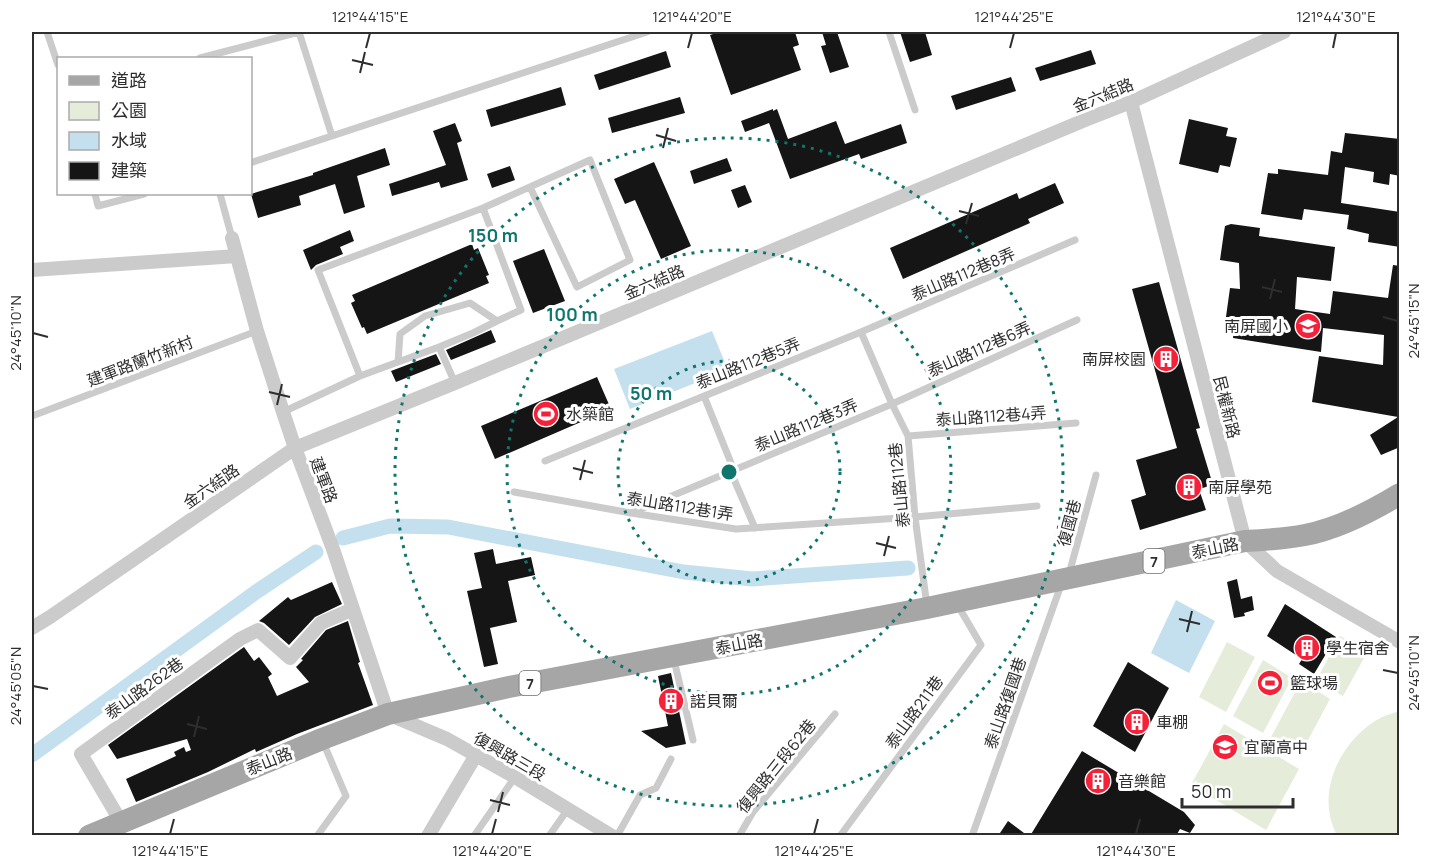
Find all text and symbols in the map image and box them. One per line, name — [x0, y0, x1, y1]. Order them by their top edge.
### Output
text: 121°44'15"E — [332, 6, 408, 27]
text: 121°44'20"E — [652, 6, 732, 27]
text: 121°44'25"E — [974, 6, 1054, 27]
text: 121°44'30"E — [1296, 6, 1376, 27]
legend — [57, 57, 252, 195]
text: 道路 — [111, 68, 147, 92]
street label: 金六結路 — [1069, 73, 1137, 117]
text: 公園 — [111, 98, 147, 122]
text: 水域 — [111, 128, 147, 152]
text: 建築 — [111, 158, 147, 182]
text: 150 m — [468, 223, 518, 247]
street label: 泰山路112巷8弄 — [908, 242, 1018, 306]
street label: 金六結路 — [620, 259, 688, 305]
text: 24°45'15"N — [1403, 283, 1424, 359]
text: 24°45'10"N — [5, 295, 26, 371]
text: 100 m — [546, 302, 598, 326]
school or university icon: 南屏國小 — [1293, 311, 1323, 341]
place label: 南屏國小 — [1224, 315, 1288, 337]
street label: 泰山路112巷6弄 — [924, 316, 1034, 382]
street label: 建軍路蘭竹新村 — [84, 331, 196, 391]
street label: 泰山路112巷5弄 — [692, 332, 804, 394]
building icon: 南屏校園 — [1151, 344, 1181, 374]
place label: 南屏校園 — [1082, 348, 1146, 370]
street label: 民權新路 — [1209, 373, 1245, 441]
text: 50 m — [630, 381, 672, 405]
street label: 泰山路112巷3弄 — [751, 393, 861, 457]
sports icon: 水築館 — [531, 399, 561, 429]
street label: 泰山路112巷4弄 — [935, 401, 1047, 431]
place label: 水築館 — [566, 403, 614, 425]
street label: 泰山路112巷 — [884, 441, 914, 529]
street label: 建軍路 — [305, 454, 343, 506]
street label: 金六結路 — [178, 459, 244, 513]
centre of rings — [719, 462, 739, 482]
building icon: 南屏學苑 — [1174, 472, 1204, 502]
place label: 南屏學苑 — [1208, 476, 1272, 498]
street label: 泰山路112巷1弄 — [625, 487, 735, 525]
street label: 復國巷 — [1052, 497, 1086, 549]
street label: 泰山路 — [1189, 532, 1241, 564]
road number: 7 — [1144, 549, 1164, 573]
street label: 泰山路 — [713, 629, 765, 659]
building icon: 學生宿舍 — [1292, 633, 1322, 663]
text: 24°45'10"N — [1403, 635, 1424, 711]
place label: 學生宿舍 — [1326, 637, 1390, 659]
text: 24°45'05"N — [5, 647, 26, 725]
street label: 泰山路262巷 — [100, 652, 188, 724]
street label: 泰山路復國巷 — [979, 654, 1031, 752]
sports icon: 籃球場 — [1255, 668, 1285, 698]
road number: 7 — [520, 671, 540, 695]
street label: 泰山路211巷 — [880, 671, 948, 753]
place label: 籃球場 — [1290, 672, 1338, 694]
building icon: 諾貝爾 — [656, 686, 686, 716]
place label: 諾貝爾 — [690, 690, 738, 712]
building icon: 車棚 — [1122, 707, 1152, 737]
place label: 車棚 — [1156, 711, 1188, 733]
street label: 復興路三段62巷 — [731, 714, 821, 818]
street label: 復興路三段 — [470, 726, 550, 786]
school or university icon: 宜蘭高中 — [1210, 732, 1240, 762]
place label: 宜蘭高中 — [1244, 736, 1308, 758]
street label: 泰山路 — [243, 742, 295, 780]
building icon: 音樂館 — [1083, 766, 1113, 796]
place label: 音樂館 — [1118, 770, 1166, 792]
scale bar — [1182, 771, 1293, 809]
text: 50 m — [1191, 779, 1231, 803]
text: 121°44'15"E — [132, 840, 208, 861]
text: 121°44'20"E — [452, 840, 532, 861]
text: 121°44'25"E — [774, 840, 854, 861]
text: 121°44'30"E — [1096, 840, 1176, 861]

